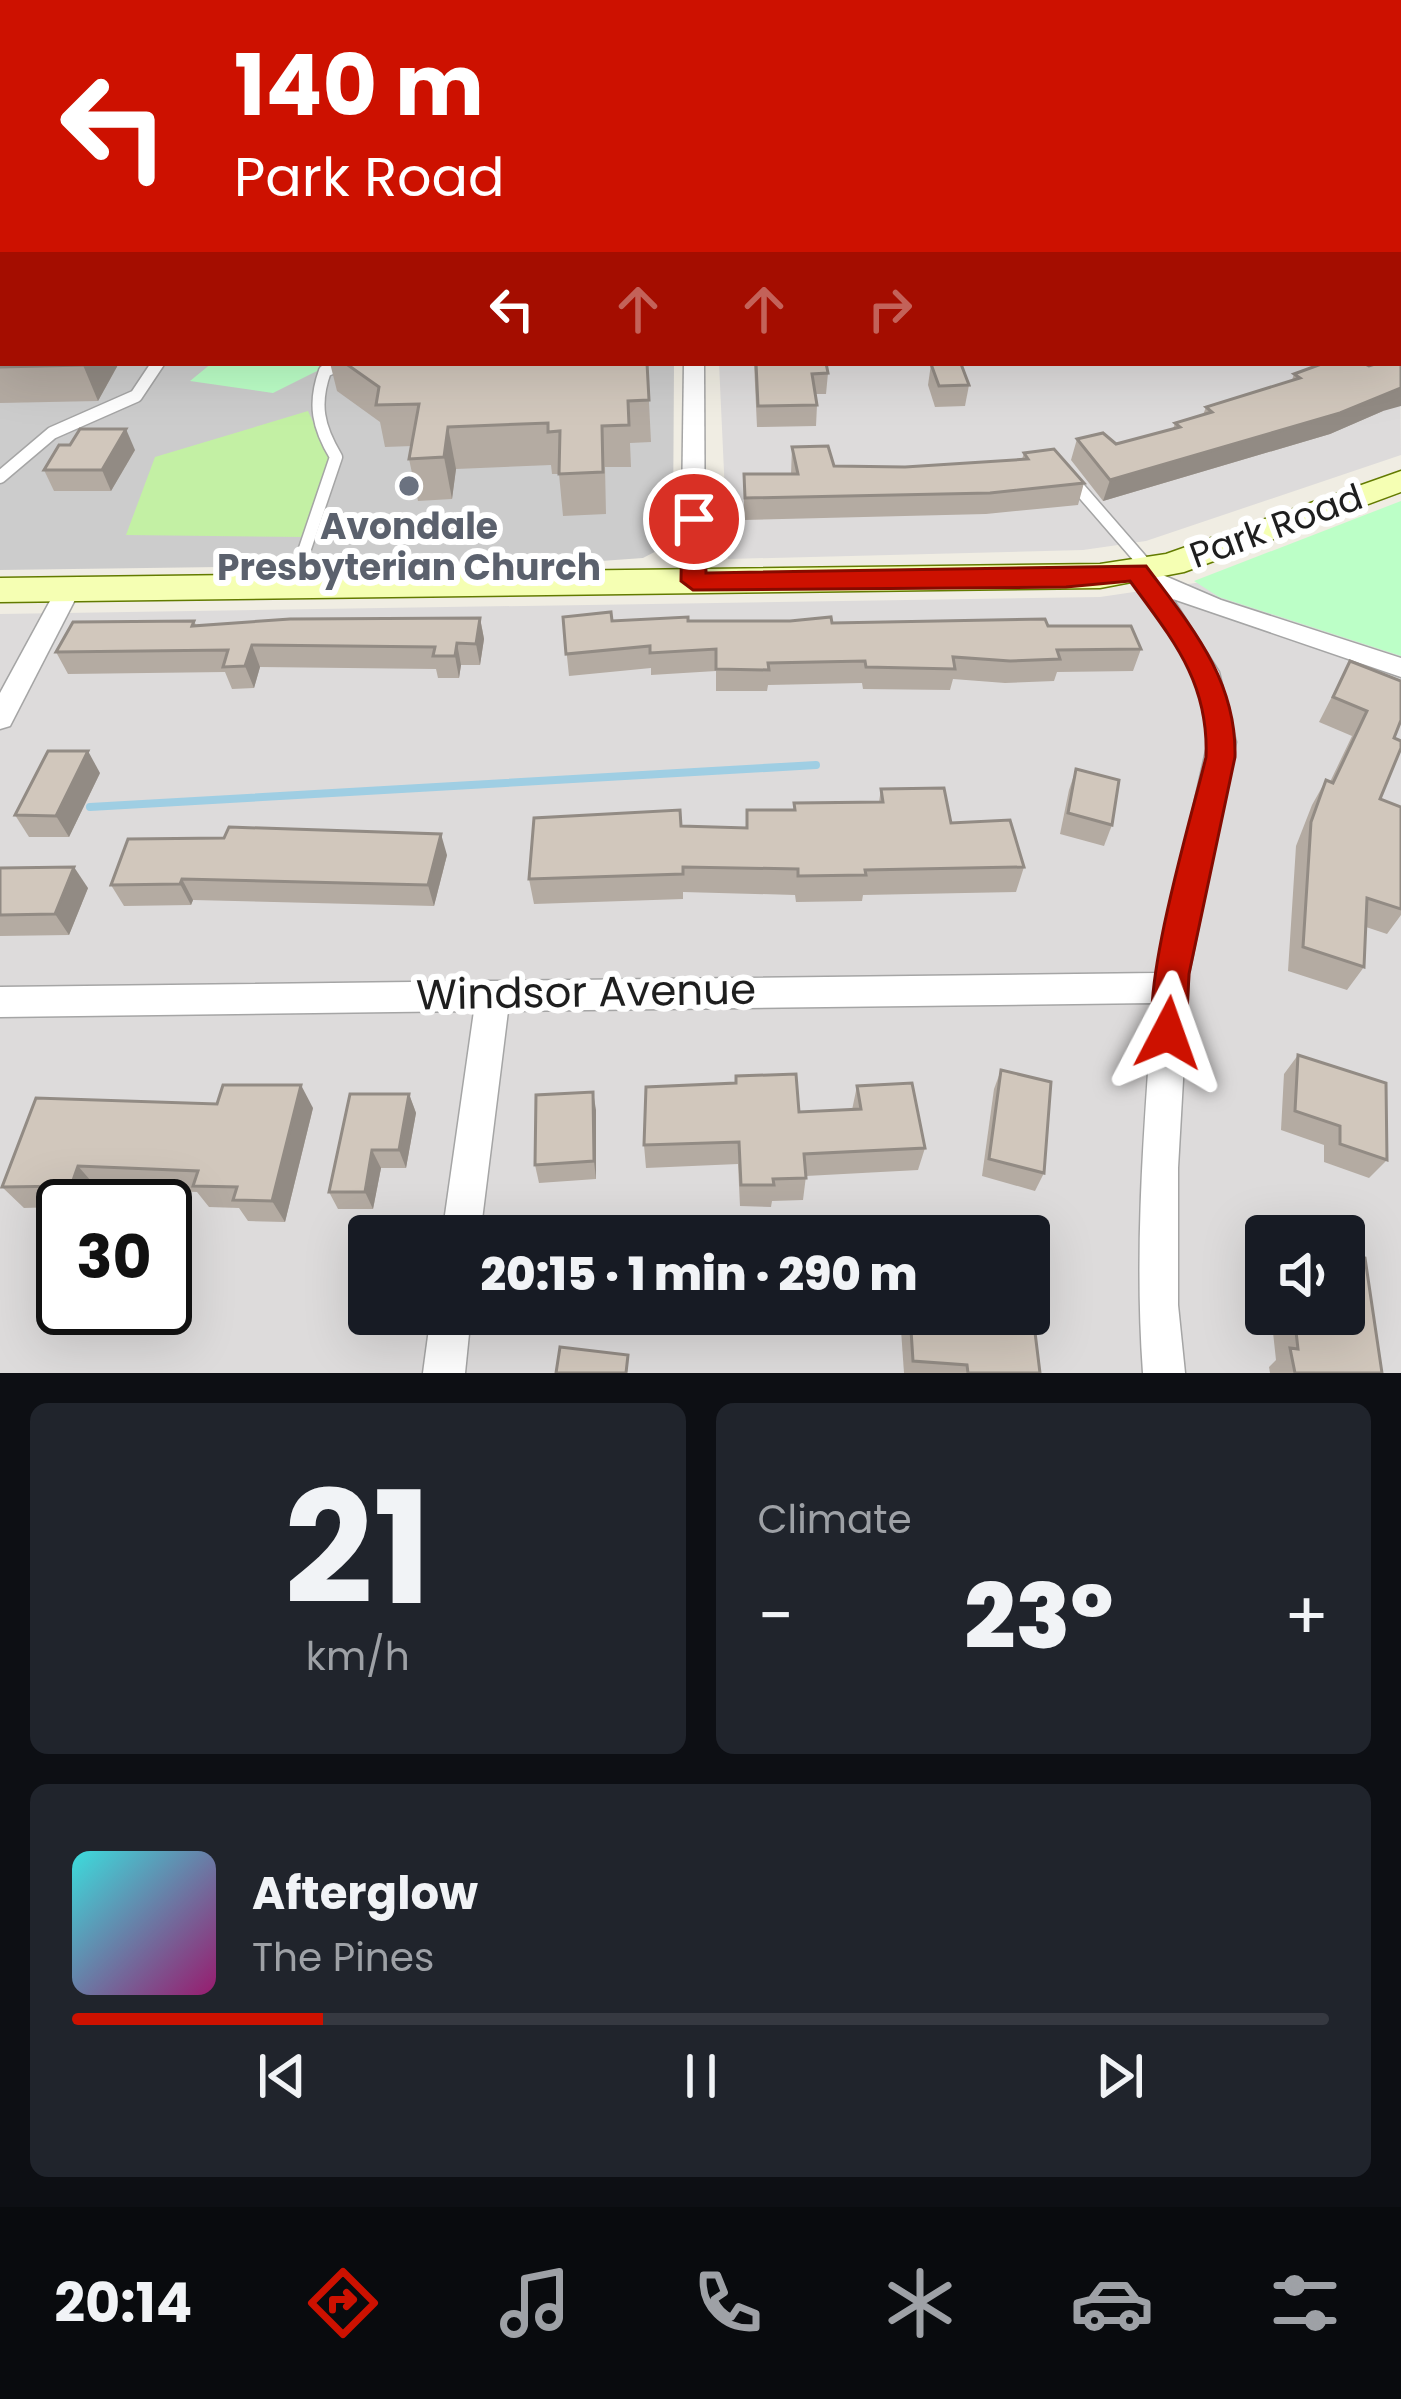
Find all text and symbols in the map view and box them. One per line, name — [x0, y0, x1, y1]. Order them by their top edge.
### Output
text: 140 m — [234, 27, 484, 144]
icon: left — [36, 48, 192, 204]
text: Park Road — [234, 139, 505, 215]
icon: left — [479, 276, 545, 342]
icon: ahead — [605, 276, 671, 342]
icon: ahead — [731, 276, 797, 342]
icon: right — [857, 276, 923, 342]
pin — [643, 468, 745, 570]
street label: Park Road — [1183, 471, 1369, 581]
marker: Avondale Presbyterian Church — [396, 473, 422, 499]
icon: arrive — [661, 486, 727, 552]
place label: Avondale Presbyterian Church — [217, 501, 601, 593]
street label: Windsor Avenue — [416, 960, 756, 1024]
position arrow — [1105, 970, 1231, 1096]
speed limit sign: 30 — [36, 1179, 192, 1335]
map controls — [1245, 1215, 1365, 1335]
button: sound — [1245, 1215, 1365, 1335]
text: 20:15 · 1 min · 290 m — [481, 1243, 918, 1306]
text: 21 — [284, 1439, 432, 1658]
text: Climate — [758, 1492, 912, 1547]
text: 23° — [964, 1553, 1114, 1680]
text: − — [758, 1570, 794, 1662]
text: + — [1284, 1570, 1329, 1662]
text: km/h — [306, 1629, 410, 1684]
text: Afterglow — [252, 1862, 478, 1925]
text: The Pines — [252, 1930, 434, 1985]
icon: previous — [249, 2043, 315, 2109]
icon: pause — [668, 2043, 734, 2109]
icon: next — [1087, 2043, 1153, 2109]
icon: directions — [301, 2261, 385, 2345]
icon: music — [493, 2261, 577, 2345]
icon: phone — [686, 2261, 770, 2345]
icon: climate — [878, 2261, 962, 2345]
icon: car — [1070, 2261, 1154, 2345]
icon: filters — [1263, 2261, 1347, 2345]
text: 20:14 — [54, 2265, 192, 2341]

